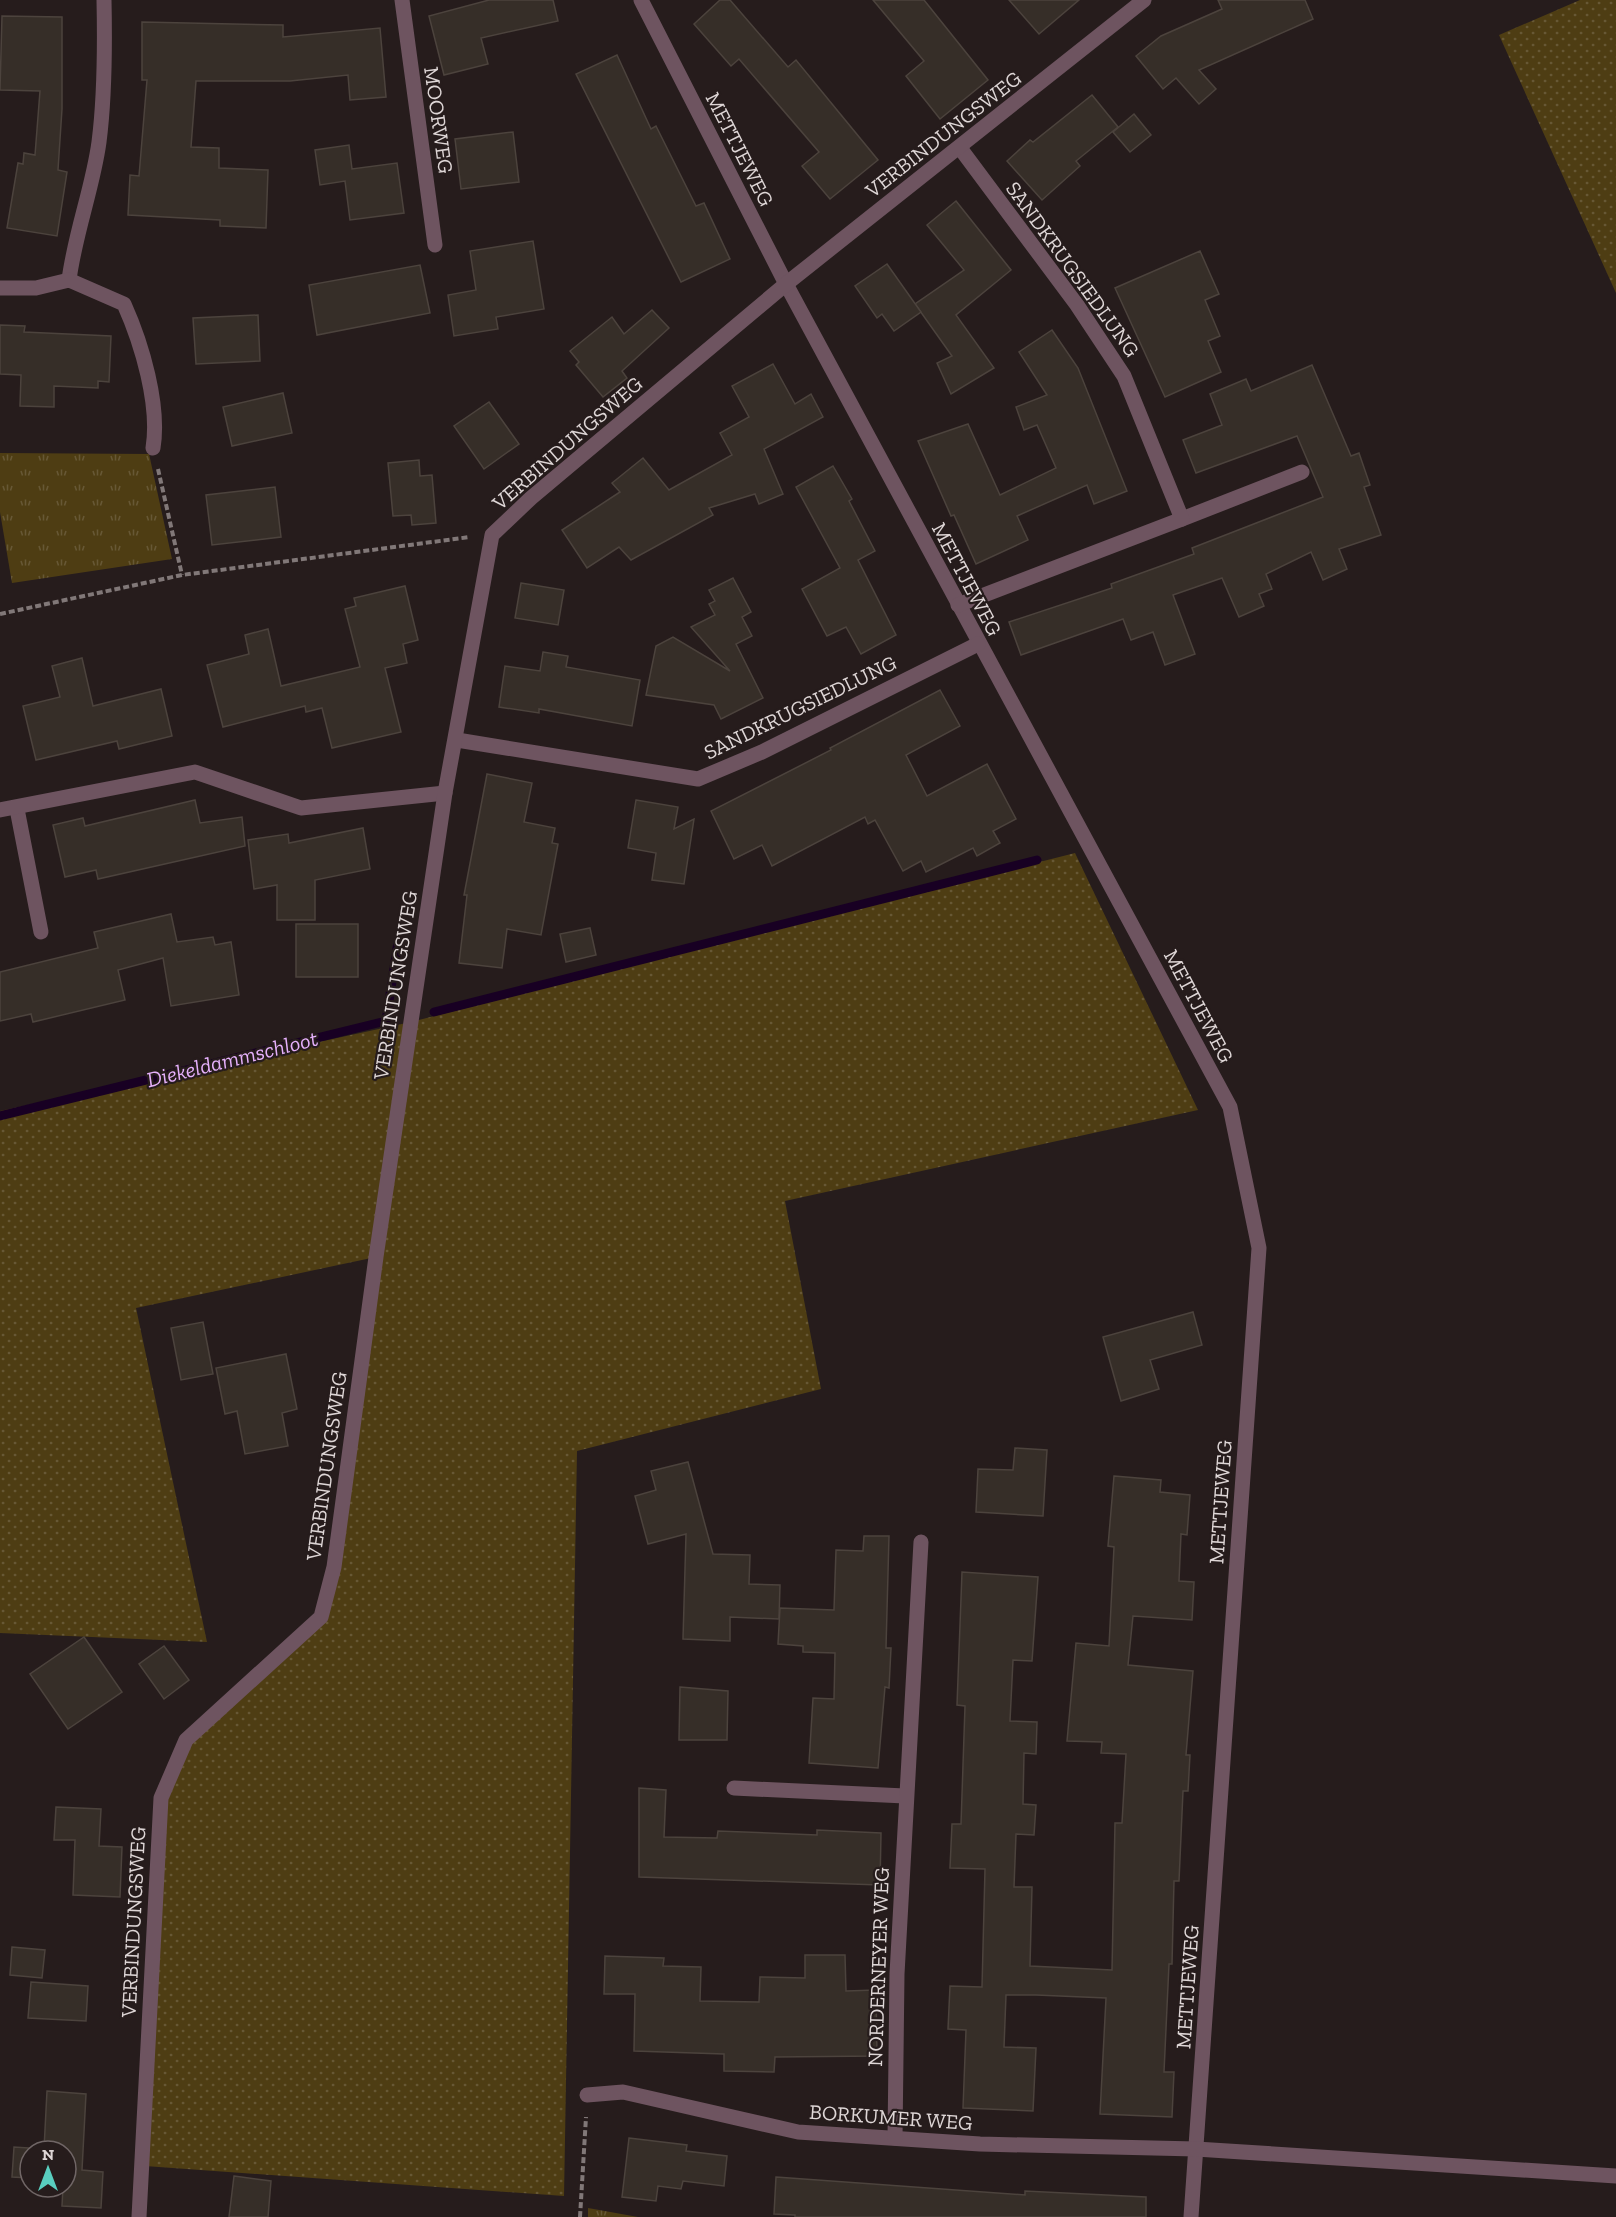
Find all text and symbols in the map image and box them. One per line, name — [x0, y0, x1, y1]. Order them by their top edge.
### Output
street label: MOORWEG — [419, 65, 459, 175]
street label: VERBINDUNGSWEG — [859, 65, 1026, 203]
street label: METTJEWEG — [701, 88, 779, 210]
street label: SANDKRUGSIEDLUNG — [1001, 176, 1145, 362]
street label: VERBINDUNGSWEG — [486, 371, 647, 516]
street label: METTJEWEG — [927, 518, 1007, 640]
street label: SANDKRUGSIEDLUNG — [700, 650, 900, 764]
street label: VERBINDUNGSWEG — [368, 889, 422, 1082]
street label: METTJEWEG — [1159, 945, 1239, 1067]
water label: Diekeldammschloot — [144, 1025, 321, 1093]
street label: VERBINDUNGSWEG — [300, 1370, 352, 1563]
street label: METTJEWEG — [1203, 1439, 1237, 1565]
street label: VERBINDUNGSWEG — [115, 1826, 150, 2019]
street label: NORDERNEYER WEG — [862, 1867, 894, 2067]
street label: METTJEWEG — [1170, 1924, 1204, 2050]
street label: BORKUMER WEG — [809, 2099, 973, 2135]
north arrow — [18, 2139, 78, 2199]
text: N — [42, 2145, 54, 2164]

